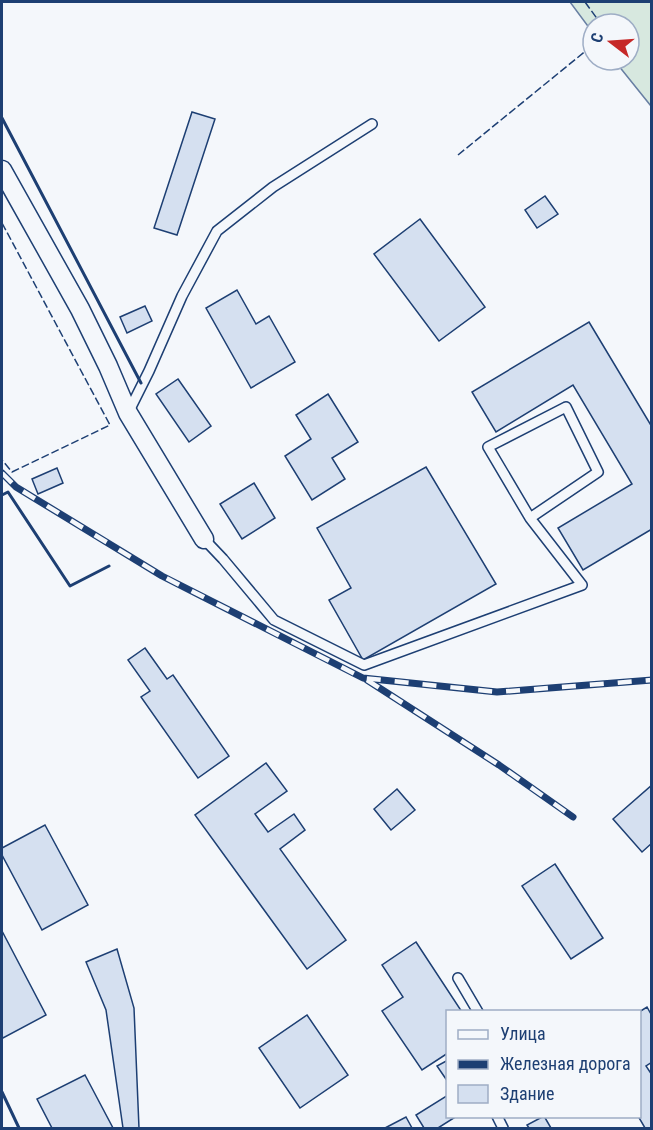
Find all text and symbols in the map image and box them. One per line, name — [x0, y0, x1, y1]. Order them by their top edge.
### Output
north arrow — [581, 12, 641, 72]
text: С — [587, 31, 608, 45]
legend — [446, 1010, 641, 1118]
text: Улица — [500, 1023, 546, 1044]
text: Железная дорога — [500, 1053, 631, 1074]
text: Здание — [500, 1083, 554, 1104]

